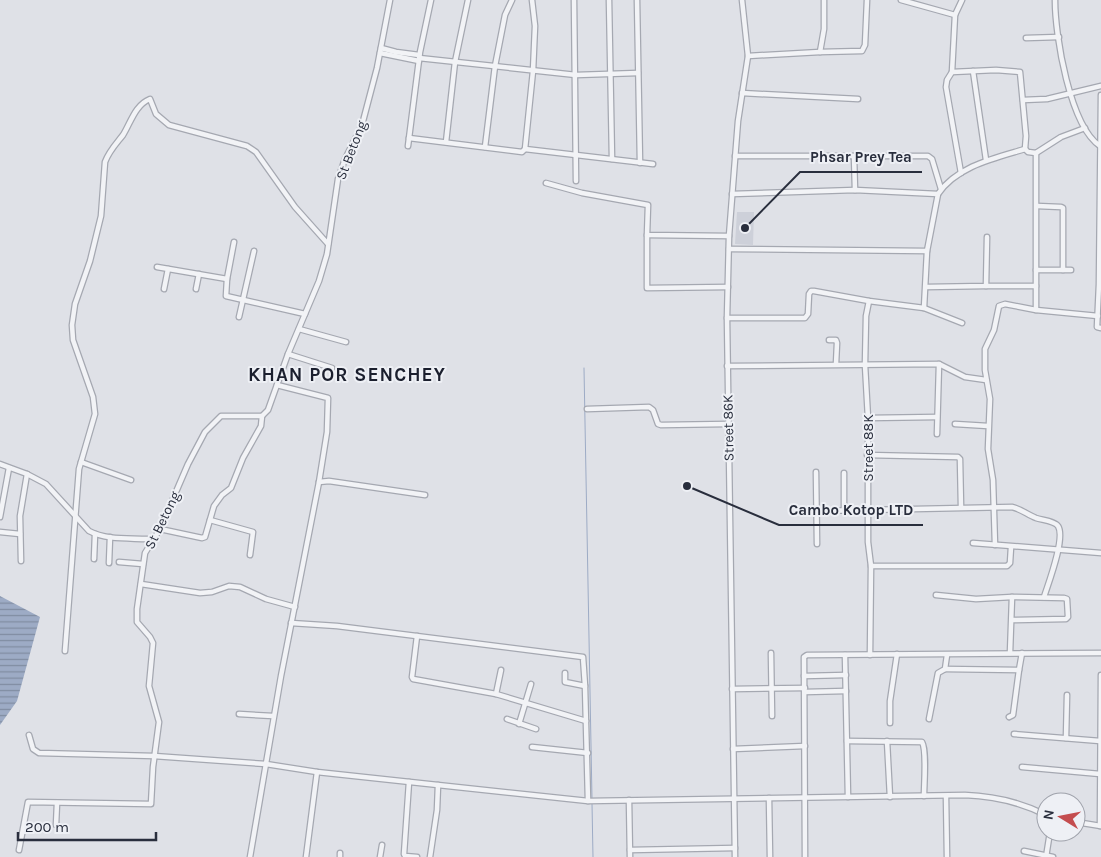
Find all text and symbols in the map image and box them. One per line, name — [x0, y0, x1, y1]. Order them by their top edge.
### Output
street label: St Betong — [332, 118, 371, 182]
callout: Phsar Prey Tea — [800, 142, 922, 172]
text: Phsar Prey Tea — [810, 148, 912, 166]
district label: KHAN POR SENCHEY — [248, 364, 446, 386]
street label: Street 86K — [719, 394, 738, 462]
street label: Street 88K — [860, 414, 877, 482]
street label: St Betong — [141, 488, 184, 552]
callout: Cambo Kotop LTD — [779, 495, 923, 525]
text: Cambo Kotop LTD — [789, 501, 913, 519]
north arrow — [1036, 792, 1086, 842]
text: N — [1039, 808, 1058, 821]
scale bar — [18, 810, 155, 842]
text: 200 m — [25, 818, 69, 836]

